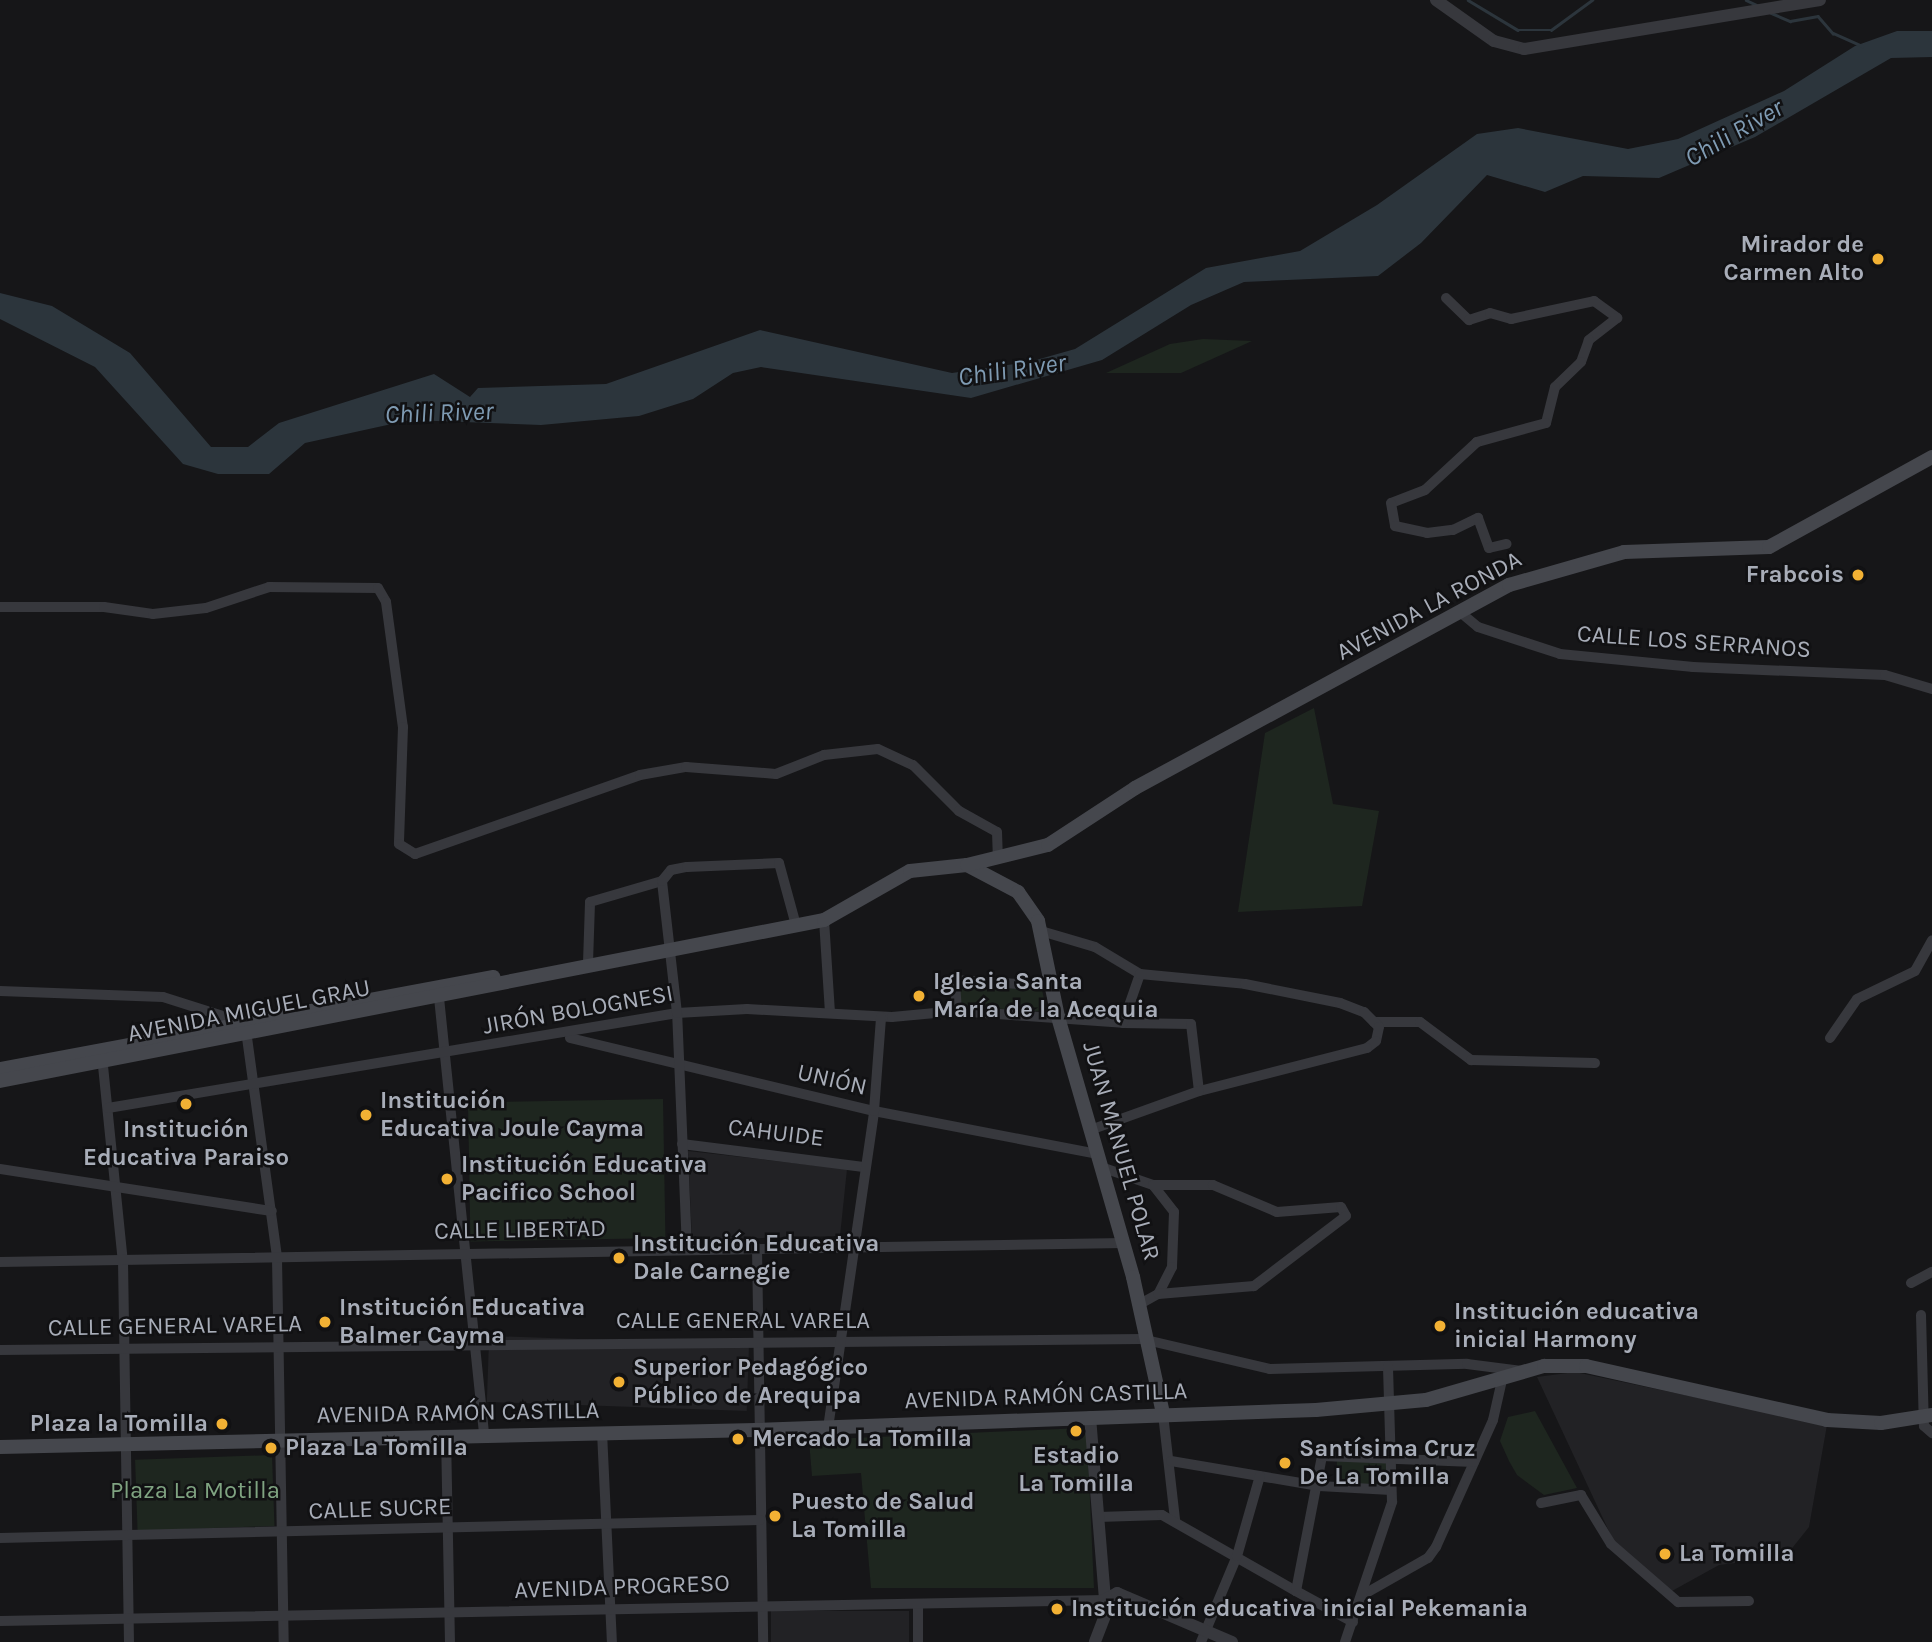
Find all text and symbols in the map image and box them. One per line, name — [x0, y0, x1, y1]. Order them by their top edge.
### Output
water label: Chili River — [1679, 92, 1789, 174]
place label: Mirador de Carmen Alto — [1723, 231, 1864, 287]
marker: Mirador de Carmen Alto — [1870, 251, 1886, 267]
water label: Chili River — [956, 347, 1068, 393]
water label: Chili River — [384, 396, 494, 430]
street label: AVENIDA LA RONDA — [1332, 545, 1526, 667]
place label: Frabcois — [1746, 561, 1844, 589]
marker: Frabcois — [1850, 567, 1866, 583]
street label: CALLE LOS SERRANOS — [1576, 619, 1812, 665]
place label: Iglesia Santa María de la Acequia — [933, 968, 1158, 1024]
street label: AVENIDA MIGUEL GRAU — [125, 973, 373, 1049]
street label: JIRÓN BOLOGNESI — [481, 979, 675, 1041]
marker: Iglesia Santa María de la Acequia — [911, 988, 927, 1004]
street label: JUAN MANUEL POLAR — [1076, 1038, 1166, 1264]
street label: UNIÓN — [794, 1058, 870, 1102]
place label: Institución Educativa Joule Cayma — [380, 1087, 644, 1143]
marker: Institución Educativa Paraiso — [178, 1096, 194, 1112]
marker: Institución Educativa Joule Cayma — [358, 1107, 374, 1123]
street label: CAHUIDE — [726, 1113, 826, 1153]
place label: Institución Educativa Paraiso — [83, 1116, 289, 1172]
place label: Institución Educativa Pacifico School — [461, 1151, 707, 1207]
marker: Institución Educativa Pacifico School — [439, 1171, 455, 1187]
street label: CALLE LIBERTAD — [434, 1214, 606, 1246]
place label: Institución Educativa Dale Carnegie — [633, 1230, 879, 1286]
marker: Institución Educativa Dale Carnegie — [611, 1250, 627, 1266]
place label: Institución Educativa Balmer Cayma — [339, 1294, 585, 1350]
place label: Institución educativa inicial Harmony — [1454, 1298, 1699, 1354]
street label: CALLE GENERAL VARELA — [616, 1307, 870, 1335]
street label: CALLE GENERAL VARELA — [48, 1309, 302, 1343]
marker: Institución Educativa Balmer Cayma — [317, 1314, 333, 1330]
marker: Institución educativa inicial Harmony — [1432, 1318, 1448, 1334]
place label: Superior Pedagógico Público de Arequipa — [633, 1354, 868, 1410]
marker: Superior Pedagógico Público de Arequipa — [611, 1374, 627, 1390]
street label: AVENIDA RAMÓN CASTILLA — [904, 1377, 1188, 1415]
street label: AVENIDA RAMÓN CASTILLA — [316, 1396, 600, 1430]
place label: Plaza la Tomilla — [30, 1410, 208, 1438]
marker: Plaza la Tomilla — [214, 1416, 230, 1432]
marker: Estadio La Tomilla — [1068, 1423, 1084, 1439]
place label: Mercado La Tomilla — [752, 1425, 972, 1453]
marker: Mercado La Tomilla — [730, 1431, 746, 1447]
place label: Plaza La Tomilla — [285, 1434, 468, 1462]
place label: Santísima Cruz De La Tomilla — [1299, 1435, 1476, 1491]
marker: Plaza La Tomilla — [263, 1440, 279, 1456]
place label: Estadio La Tomilla — [1018, 1442, 1134, 1498]
marker: Santísima Cruz De La Tomilla — [1277, 1455, 1293, 1471]
park label: Plaza La Motilla — [110, 1477, 280, 1505]
place label: Puesto de Salud La Tomilla — [791, 1488, 974, 1544]
street label: CALLE SUCRE — [308, 1492, 452, 1526]
marker: Puesto de Salud La Tomilla — [765, 1506, 785, 1526]
place label: La Tomilla — [1679, 1540, 1794, 1568]
marker: La Tomilla — [1657, 1546, 1673, 1562]
street label: AVENIDA PROGRESO — [514, 1569, 730, 1605]
place label: Institución educativa inicial Pekemania — [1071, 1595, 1528, 1623]
marker: Institución educativa inicial Pekemania — [1049, 1601, 1065, 1617]

